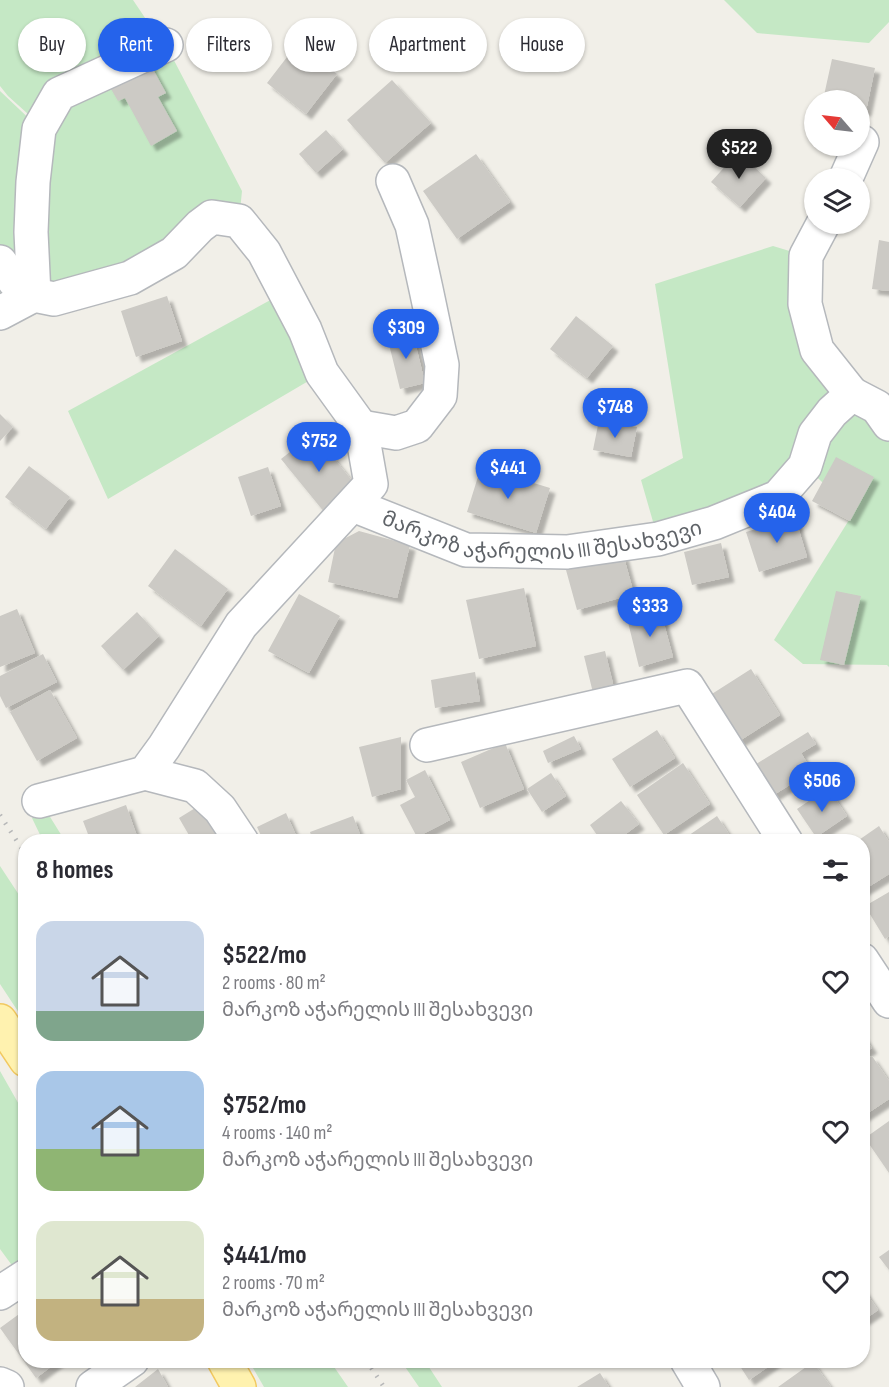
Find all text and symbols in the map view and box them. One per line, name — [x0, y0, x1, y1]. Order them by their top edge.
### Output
chip: Buy — [18, 18, 86, 72]
chip: Rent — [98, 18, 174, 72]
chip: Filters — [186, 18, 272, 72]
chip: New — [284, 18, 357, 72]
chip: Apartment — [369, 18, 487, 72]
chip: House — [499, 18, 585, 72]
north arrow — [804, 90, 870, 156]
map controls — [804, 90, 870, 234]
pin: $522 — [703, 129, 775, 180]
text: $522 — [721, 136, 757, 160]
button: layers — [804, 168, 870, 234]
pin: $309 — [370, 309, 442, 360]
text: $309 — [387, 316, 425, 340]
pin: $748 — [579, 388, 651, 439]
text: $748 — [597, 395, 633, 419]
pin: $752 — [283, 422, 355, 473]
text: $752 — [301, 429, 337, 453]
pin: $441 — [472, 449, 544, 500]
text: $441 — [490, 456, 526, 480]
pin: $404 — [741, 493, 813, 544]
text: $404 — [758, 500, 796, 524]
street label: მარკოზ აჭარელის III შესახვევი — [378, 506, 705, 566]
pin: $333 — [614, 587, 686, 638]
text: $333 — [631, 594, 669, 618]
pin: $506 — [786, 762, 858, 813]
text: $506 — [803, 769, 841, 793]
icon: filters — [819, 854, 852, 887]
text: 8 homes — [36, 855, 114, 886]
text: $522/mo — [222, 940, 306, 971]
icon: home — [84, 945, 156, 1017]
icon: heart — [819, 965, 852, 998]
text: 2 rooms · 80 m² — [222, 971, 326, 995]
text: მარკოზ აჭარელის III შესახვევი — [222, 998, 533, 1022]
text: $752/mo — [222, 1090, 306, 1121]
icon: home — [84, 1095, 156, 1167]
icon: heart — [819, 1115, 852, 1148]
text: 4 rooms · 140 m² — [222, 1121, 332, 1145]
text: მარკოზ აჭარელის III შესახვევი — [222, 1148, 533, 1172]
text: $441/mo — [222, 1240, 307, 1271]
icon: home — [84, 1245, 156, 1317]
icon: heart — [819, 1265, 852, 1298]
text: 2 rooms · 70 m² — [222, 1271, 325, 1295]
text: მარკოზ აჭარელის III შესახვევი — [222, 1298, 533, 1322]

